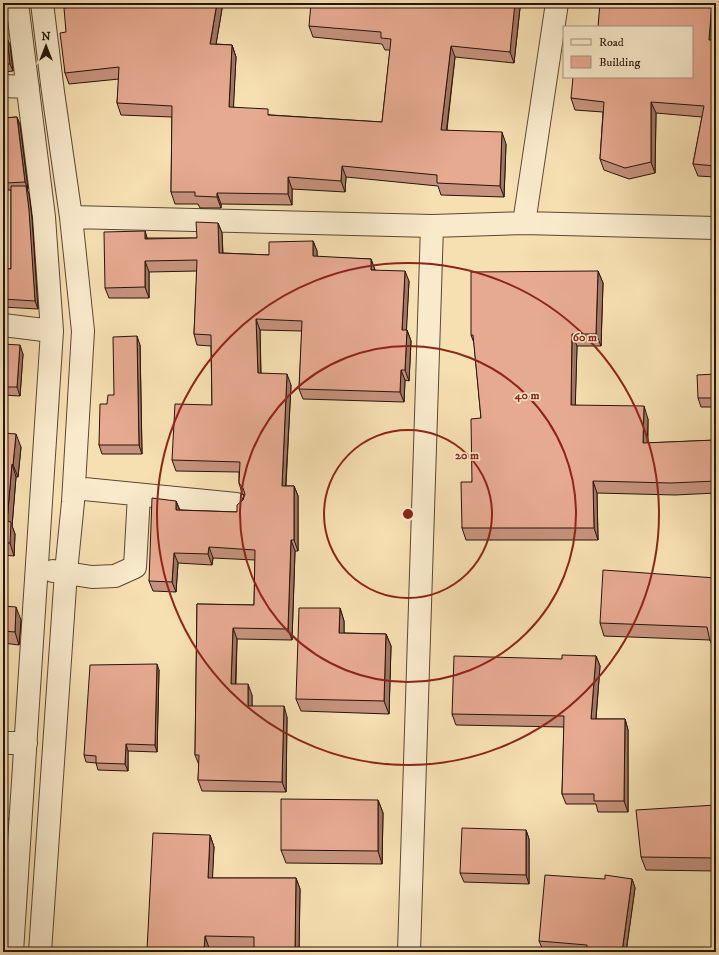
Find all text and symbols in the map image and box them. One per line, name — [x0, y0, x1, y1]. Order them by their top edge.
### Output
north arrow — [26, 26, 66, 66]
legend — [563, 26, 693, 78]
text: N — [41, 30, 51, 44]
text: Road — [599, 35, 624, 50]
text: Building — [599, 55, 640, 70]
text: 60 m — [573, 330, 597, 345]
text: 40 m — [514, 388, 539, 403]
text: 20 m — [455, 448, 479, 463]
centre of rings — [401, 507, 415, 521]

